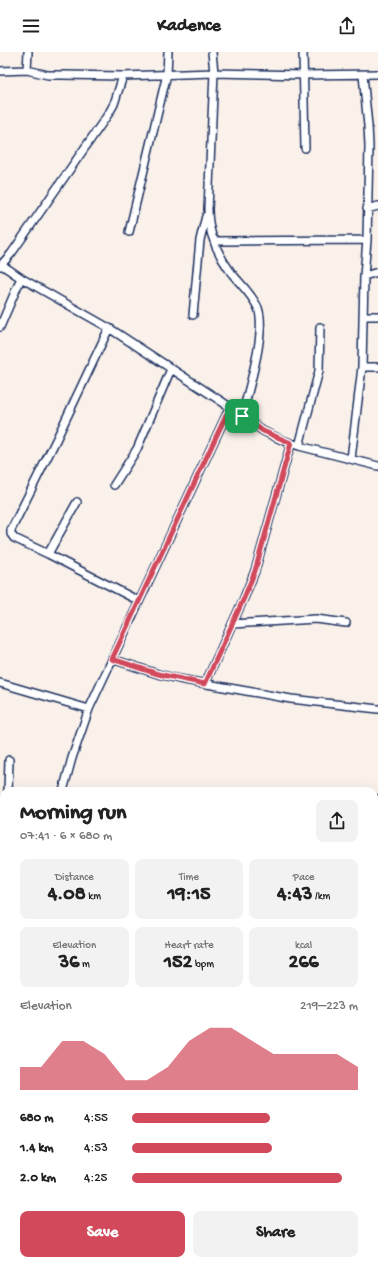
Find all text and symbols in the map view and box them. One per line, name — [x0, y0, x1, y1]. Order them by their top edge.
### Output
icon: menu — [20, 15, 42, 37]
icon: share — [336, 15, 358, 37]
text: Kadence — [157, 16, 221, 37]
pin — [225, 399, 259, 433]
icon: arrive — [231, 405, 253, 427]
button: share — [316, 800, 358, 842]
text: Morning run — [20, 801, 126, 827]
text: 07:41 · 6 × 680 m — [20, 829, 112, 844]
text: Distance — [55, 872, 94, 884]
text: Time — [179, 872, 199, 884]
text: Pace — [293, 872, 314, 884]
text: 4.08 — [48, 884, 86, 907]
text: 19:15 — [168, 884, 210, 907]
text: 4:43 — [277, 884, 312, 907]
text: km — [86, 891, 101, 903]
text: /km — [312, 891, 330, 903]
text: Elevation — [52, 940, 96, 952]
text: Heart rate — [164, 940, 214, 952]
text: kcal — [295, 940, 312, 952]
text: 36 — [59, 952, 79, 975]
text: 152 — [164, 952, 192, 975]
text: 266 — [289, 952, 319, 975]
text: m — [79, 959, 90, 971]
text: bpm — [192, 959, 214, 971]
text: Elevation — [20, 999, 72, 1014]
text: 219–223 m — [300, 999, 358, 1014]
text: 680 m — [20, 1111, 53, 1126]
text: 4:55 — [84, 1111, 108, 1126]
text: 1.4 km — [20, 1141, 54, 1156]
text: 4:53 — [84, 1141, 108, 1156]
text: 2.0 km — [20, 1171, 56, 1186]
text: 4:25 — [84, 1171, 107, 1186]
button: Save — [20, 1211, 185, 1257]
button: Share — [193, 1211, 358, 1257]

